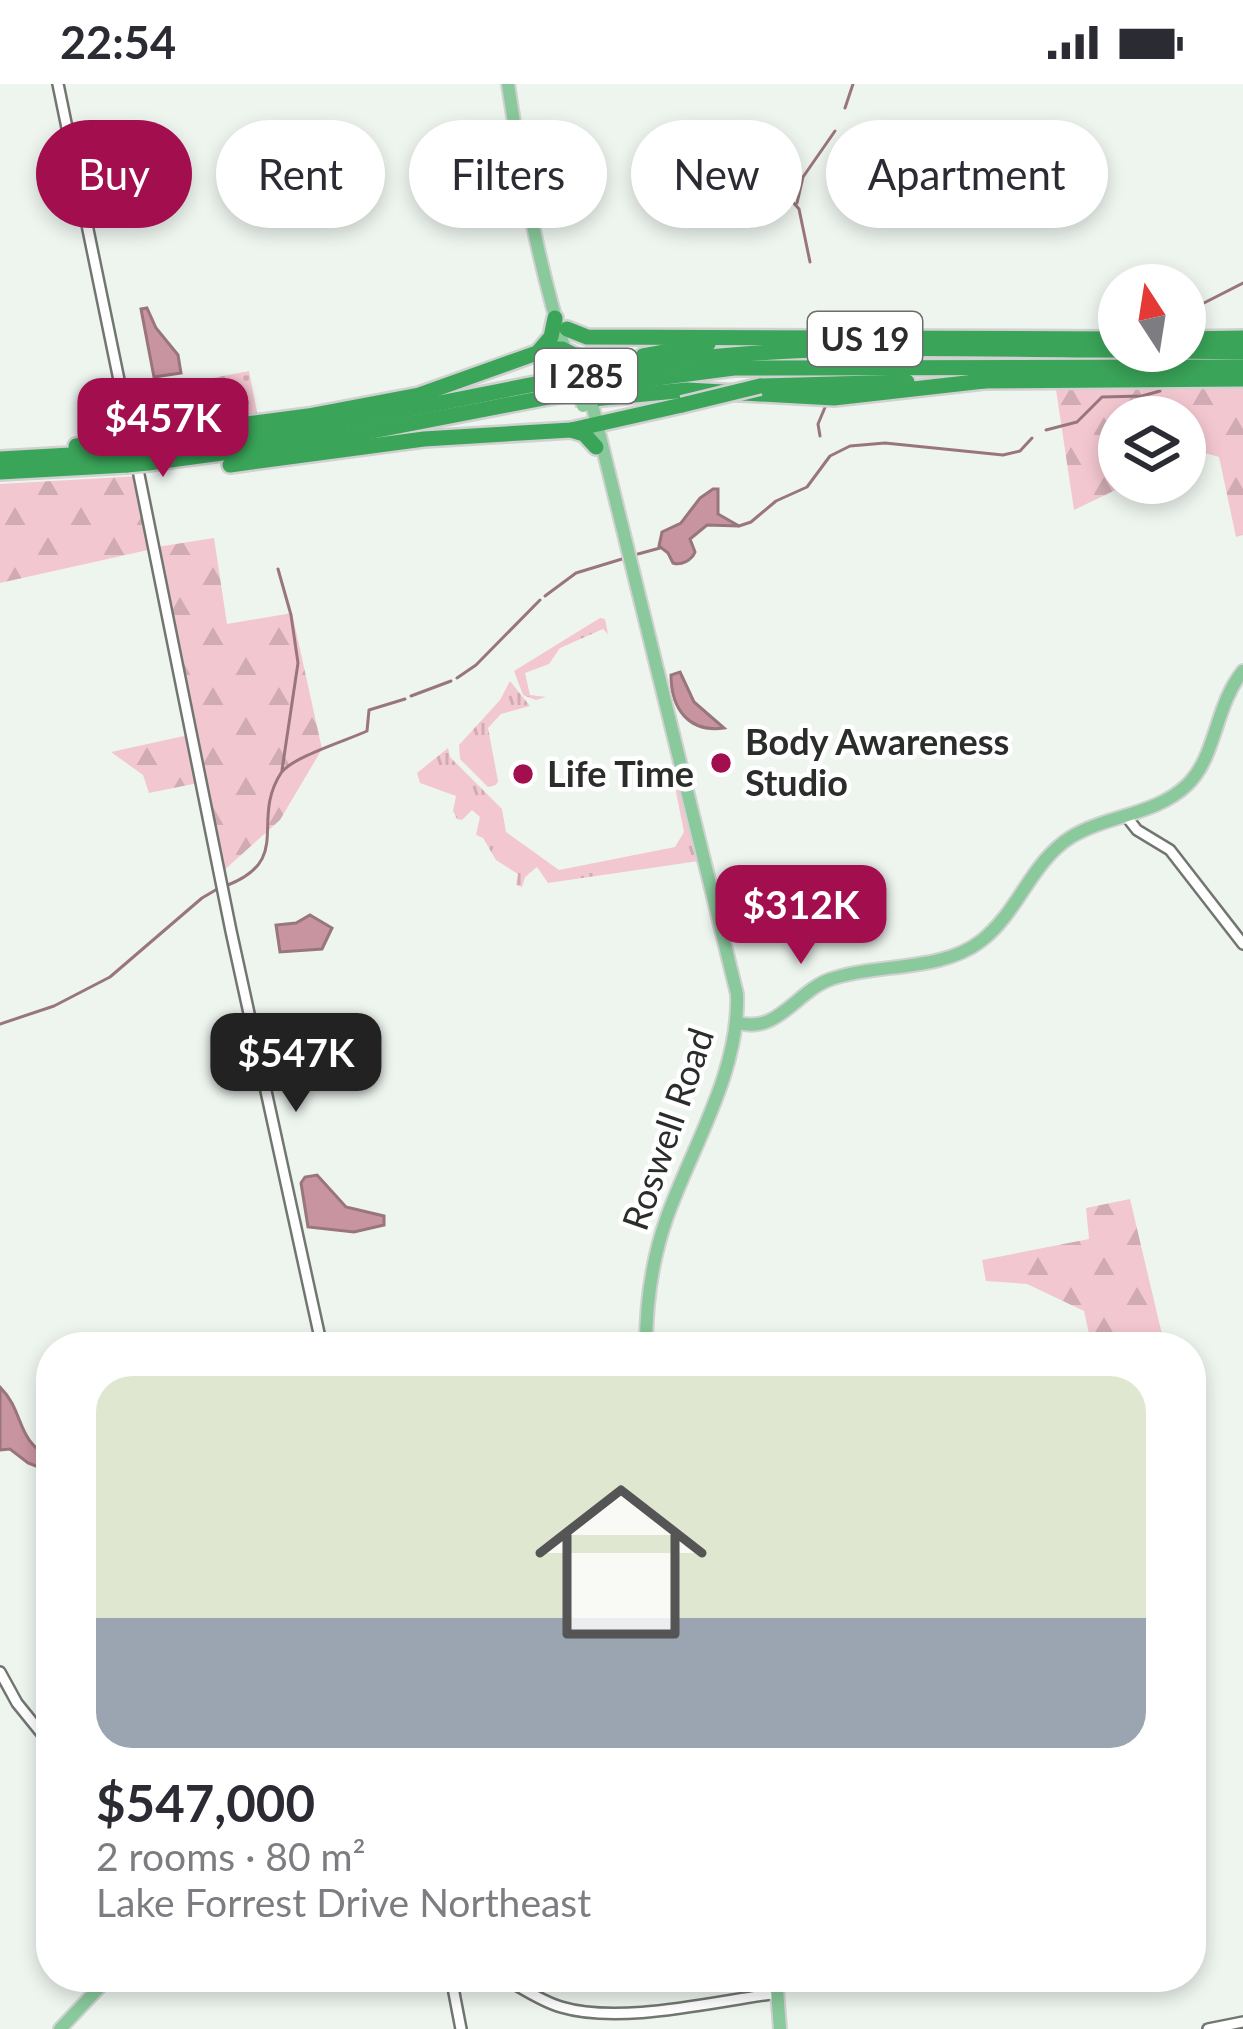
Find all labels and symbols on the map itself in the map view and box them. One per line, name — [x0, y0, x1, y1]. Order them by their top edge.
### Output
north arrow — [1098, 264, 1206, 372]
road number: US 19 — [808, 312, 922, 366]
road number: I 285 — [535, 349, 637, 403]
pin: $457K — [79, 378, 247, 480]
place label: Body Awareness Studio — [745, 719, 1009, 804]
marker: Body Awareness Studio — [708, 750, 734, 776]
place label: Life Time — [547, 751, 694, 795]
marker: Life Time — [510, 761, 536, 787]
pin: $312K — [717, 865, 885, 967]
pin: $547K — [212, 1013, 380, 1115]
street label: Roswell Road — [612, 1022, 722, 1235]

